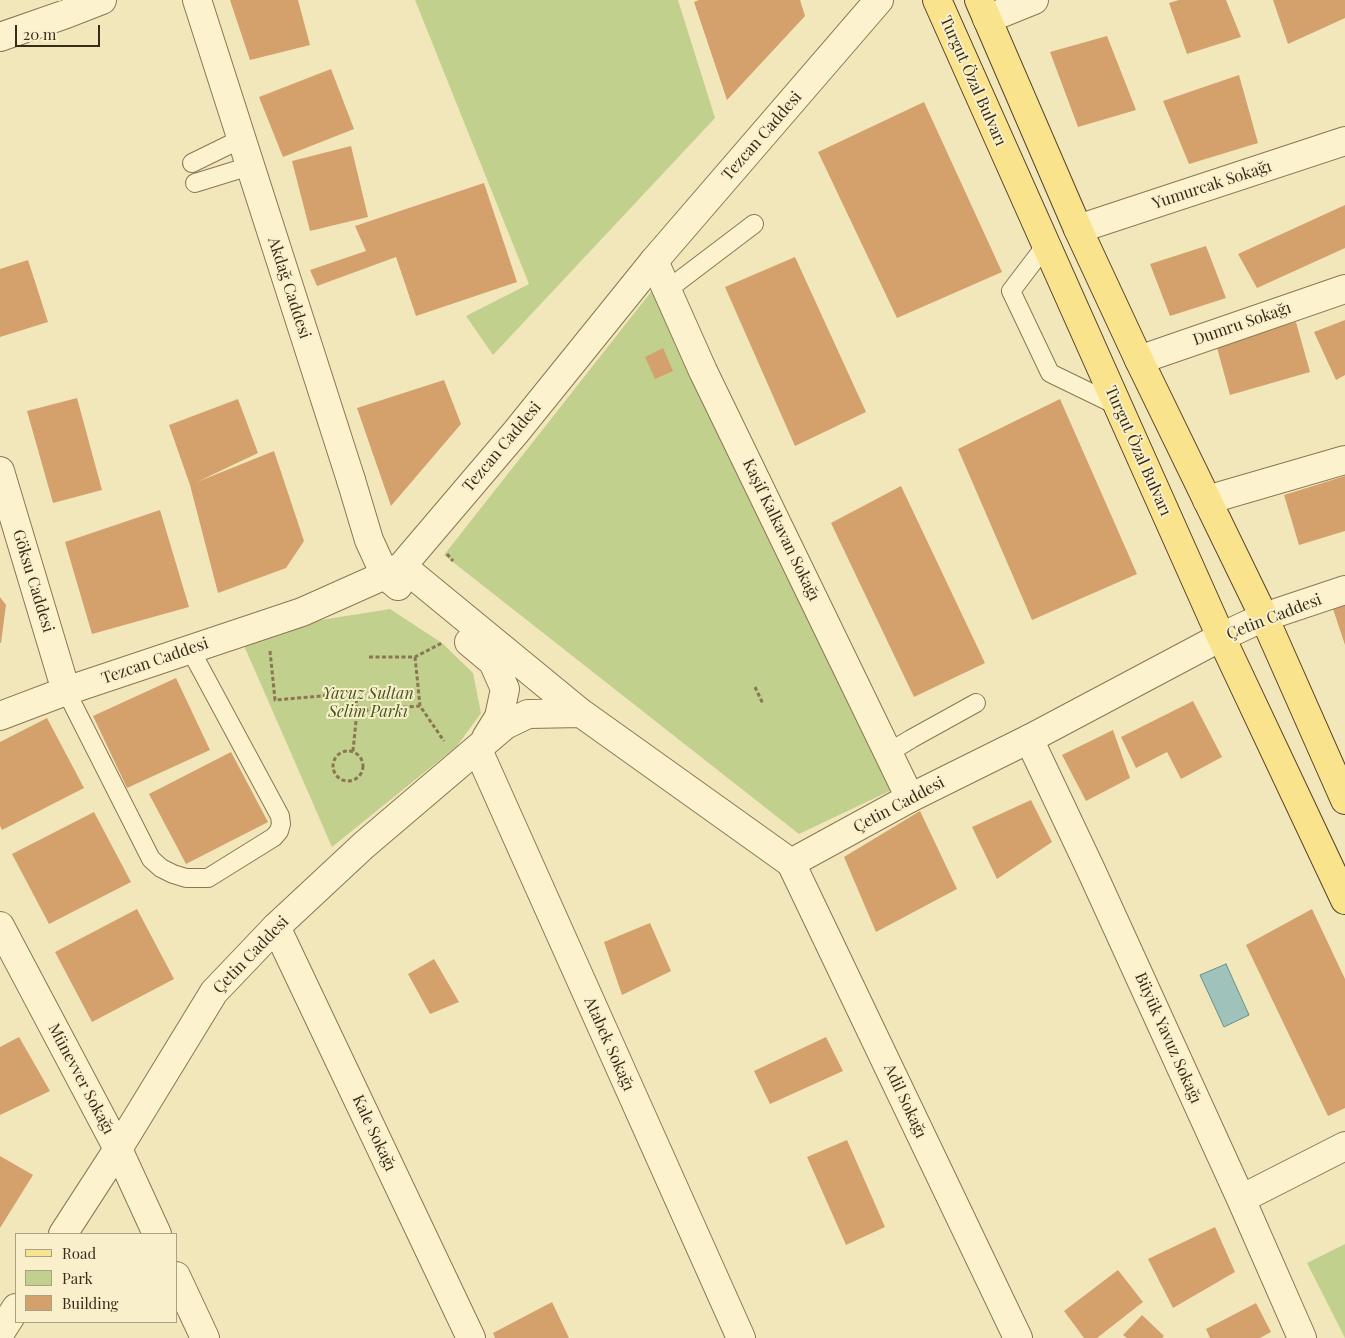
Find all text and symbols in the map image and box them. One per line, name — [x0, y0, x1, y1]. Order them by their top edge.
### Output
street label: Turgut Özal Bulvarı — [936, 13, 1010, 149]
scale bar — [18, 15, 102, 47]
text: 20 m — [23, 24, 56, 44]
street label: Tezcan Caddesi — [718, 88, 806, 184]
street label: Yumurcak Sokağı — [1150, 157, 1274, 213]
street label: Akdağ Caddesi — [264, 235, 314, 341]
street label: Dumru Sokağı — [1190, 298, 1294, 350]
street label: Turgut Özal Bulvarı — [1101, 383, 1175, 519]
street label: Tezcan Caddesi — [459, 398, 545, 496]
street label: Kaşif Kalkavan Sokağı — [738, 456, 824, 604]
street label: Göksu Caddesi — [8, 527, 58, 635]
street label: Çetin Caddesi — [1224, 590, 1324, 644]
street label: Tezcan Caddesi — [99, 634, 211, 688]
park label: Yavuz Sultan Selim Parkı — [322, 684, 414, 722]
street label: Çetin Caddesi — [850, 773, 948, 837]
street label: Çetin Caddesi — [209, 912, 293, 998]
street label: Büyük Yavuz Sokağı — [1130, 969, 1206, 1107]
street label: Atabek Sokağı — [580, 994, 638, 1094]
street label: Münevver Sokağı — [44, 1020, 118, 1138]
street label: Adil Sokağı — [879, 1061, 931, 1141]
street label: Kale Sokağı — [348, 1092, 400, 1174]
legend — [15, 1233, 178, 1323]
text: Road — [62, 1243, 96, 1263]
text: Park — [62, 1268, 93, 1288]
text: Building — [62, 1293, 118, 1313]

